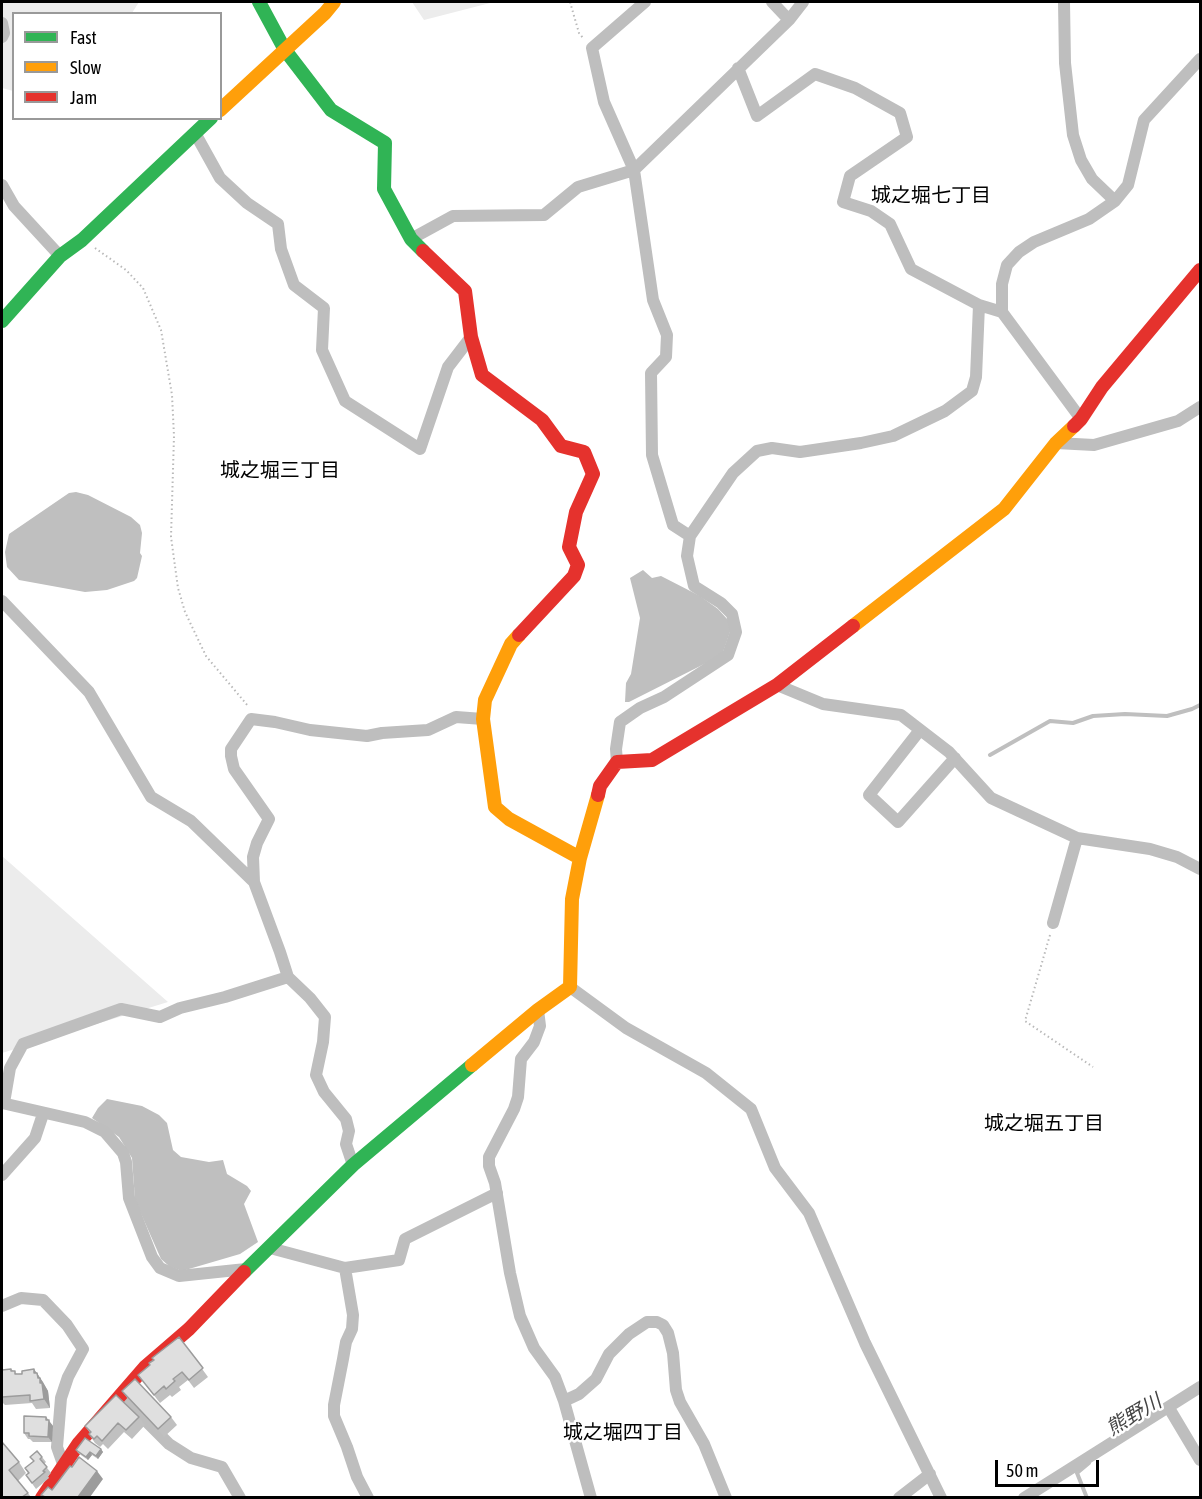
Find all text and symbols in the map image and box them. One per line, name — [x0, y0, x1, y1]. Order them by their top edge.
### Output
legend — [12, 12, 222, 120]
text: Fast — [70, 27, 97, 48]
text: Slow — [70, 57, 101, 78]
text: Jam — [70, 87, 97, 108]
district label: 城之堀七丁目 — [871, 184, 991, 208]
district label: 城之堀三丁目 — [220, 459, 340, 483]
district label: 城之堀五丁目 — [984, 1112, 1104, 1136]
water label: 熊野川 — [1102, 1389, 1166, 1441]
district label: 城之堀四丁目 — [563, 1421, 683, 1445]
scale bar — [998, 1448, 1102, 1486]
text: 50 m — [1006, 1460, 1038, 1481]

